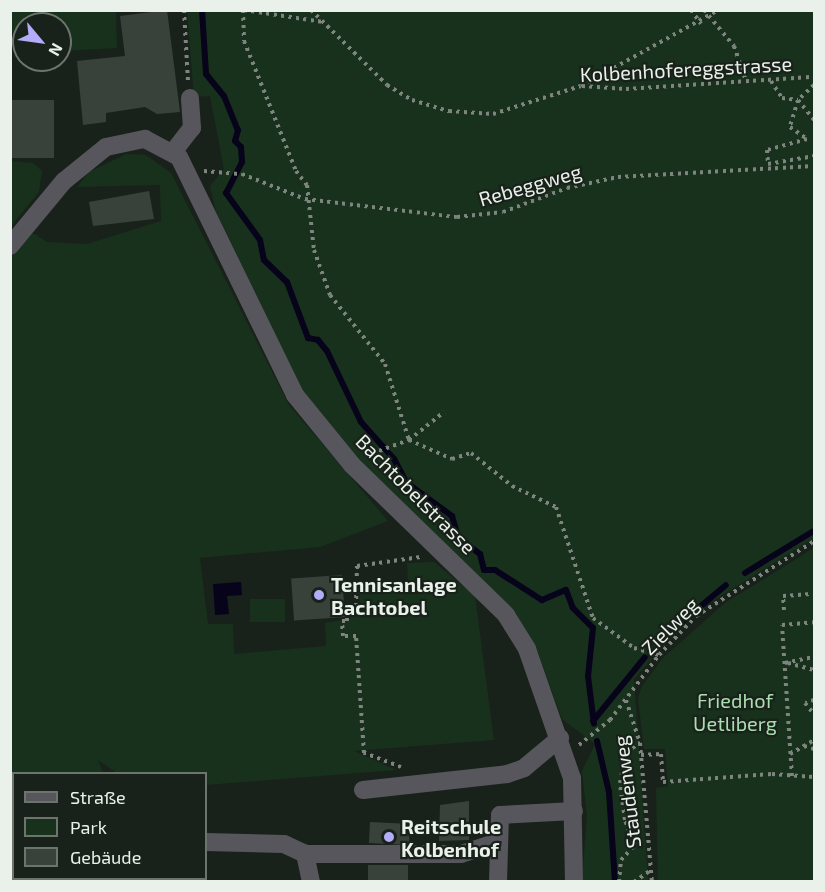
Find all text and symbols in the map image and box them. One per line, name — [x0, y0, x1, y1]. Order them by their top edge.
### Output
north arrow — [12, 12, 72, 72]
text: N — [45, 40, 68, 60]
street label: Kolbenhofereggstrasse — [579, 51, 793, 87]
street label: Rebeggweg — [476, 159, 584, 211]
street label: Bachtobelstrasse — [351, 429, 481, 559]
place label: Tennisanlage Bachtobel — [331, 572, 457, 619]
marker: Tennisanlage Bachtobel — [312, 588, 326, 602]
street label: Zielweg — [636, 592, 704, 660]
park label: Friedhof Uetliberg — [693, 689, 777, 736]
street label: Staudenweg — [608, 734, 646, 850]
legend — [12, 772, 207, 880]
text: Straße — [70, 786, 126, 808]
place label: Reitschule Kolbenhof — [401, 814, 501, 861]
text: Park — [70, 816, 107, 838]
marker: Reitschule Kolbenhof — [382, 830, 396, 844]
text: Gebäude — [70, 846, 141, 868]

